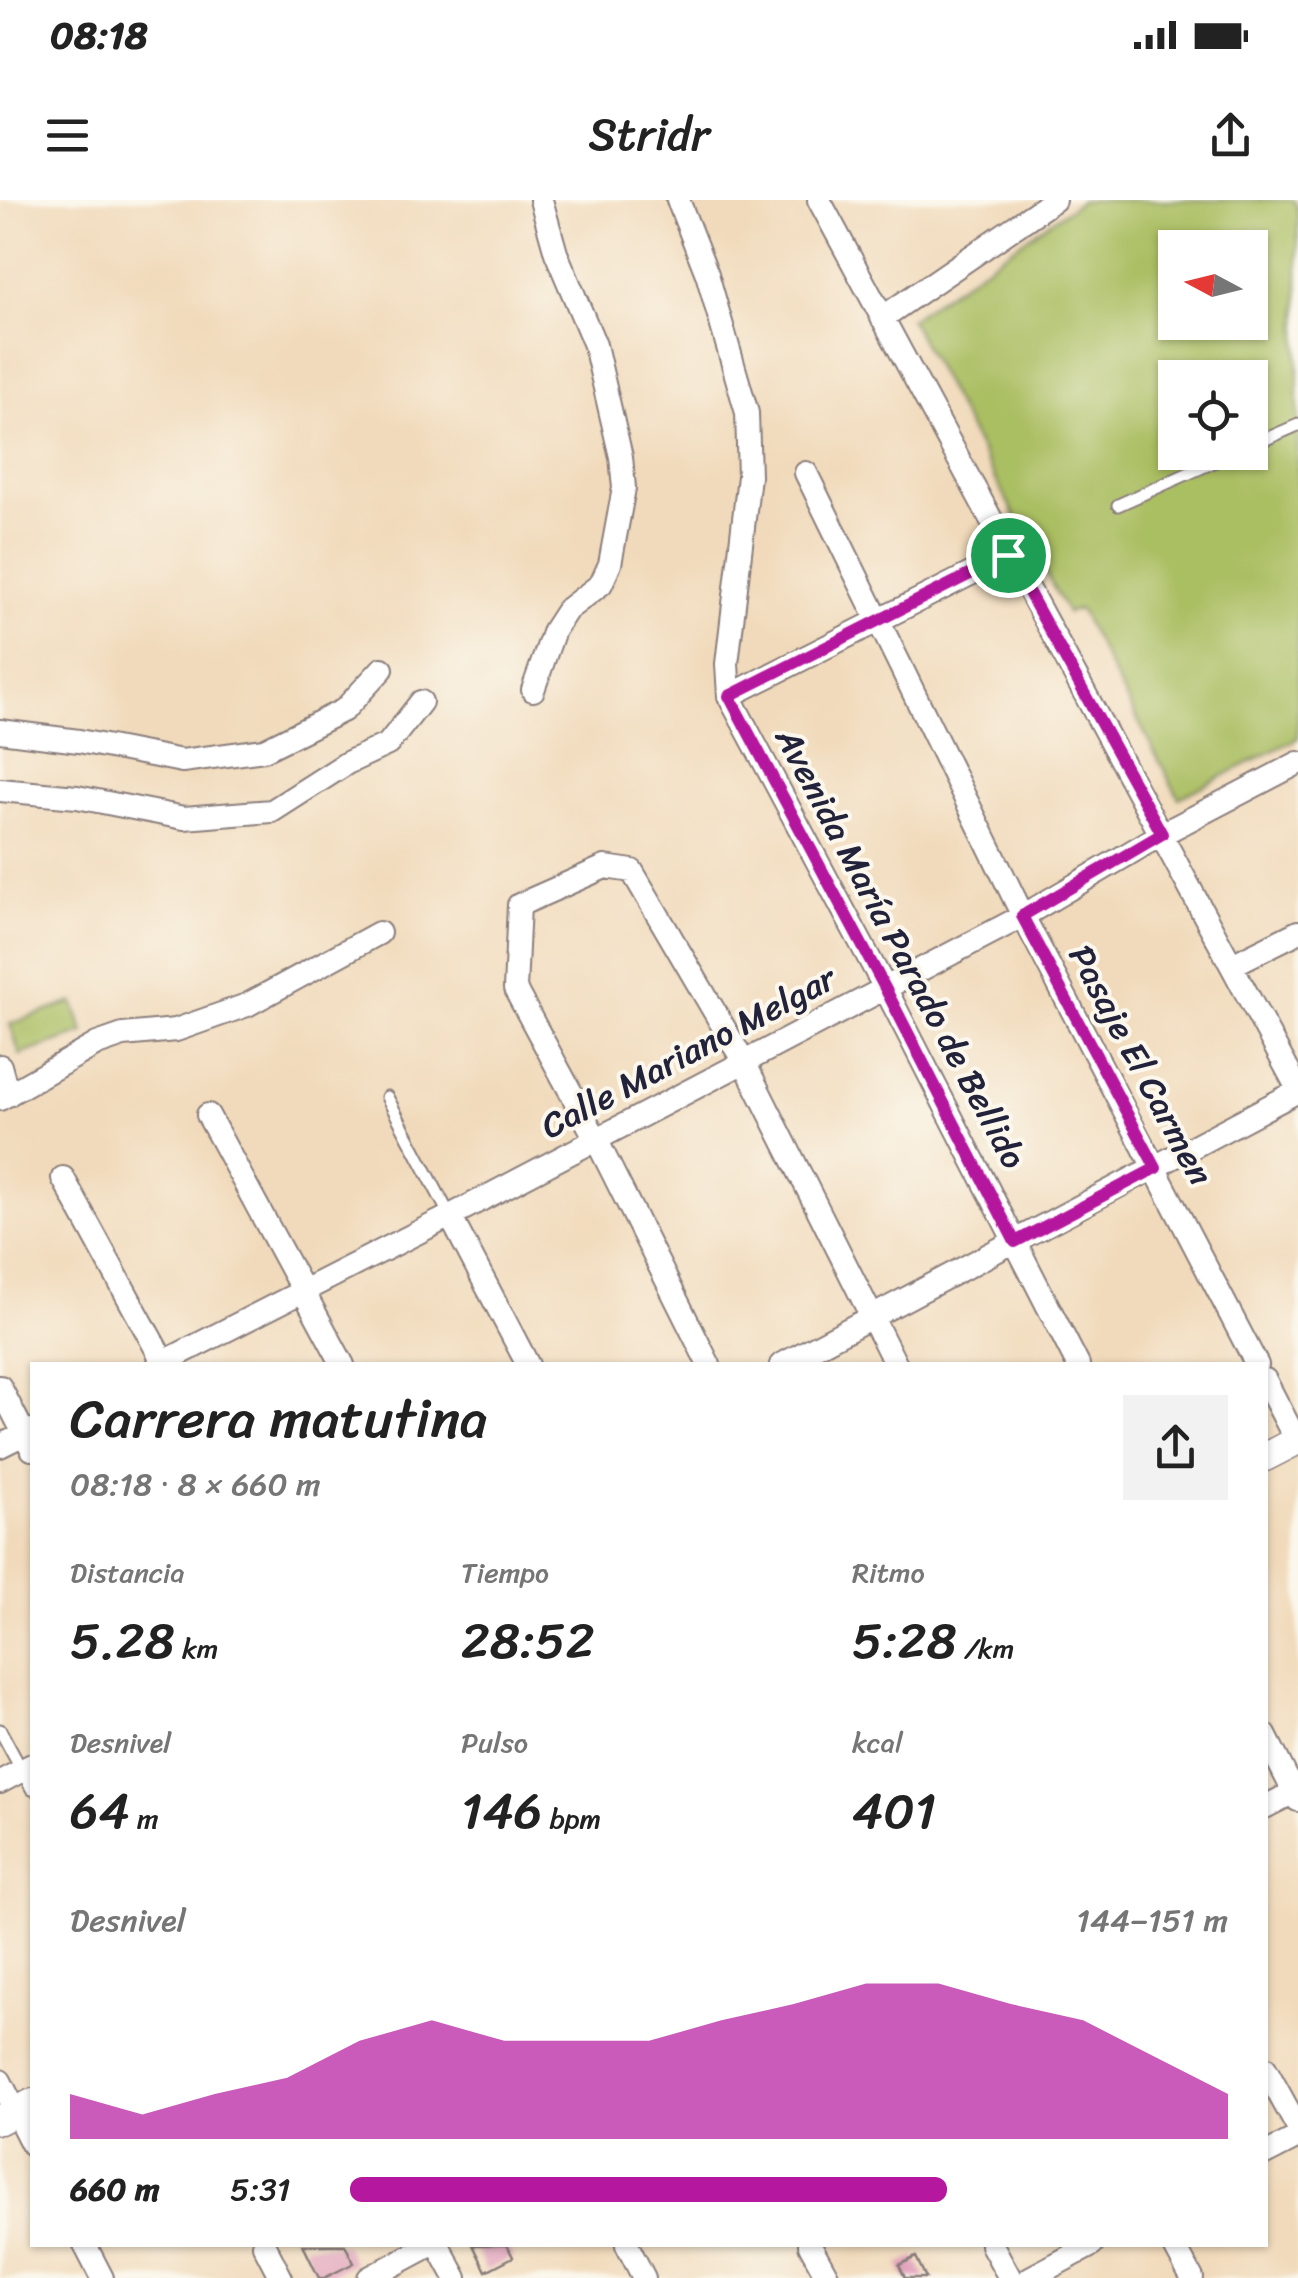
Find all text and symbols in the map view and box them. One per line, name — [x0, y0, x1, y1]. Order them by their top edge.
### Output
text: 08:18 — [50, 2, 148, 69]
text: Stridr — [589, 95, 709, 175]
icon: menu — [40, 108, 95, 163]
icon: share — [1203, 108, 1258, 163]
north arrow — [1158, 230, 1268, 340]
map controls — [1158, 230, 1268, 470]
button: locate — [1158, 360, 1268, 470]
pin — [966, 513, 1051, 598]
icon: arrive — [981, 528, 1036, 583]
street label: Avenida María Parado de Bellido — [757, 715, 1044, 1180]
street label: Pasaje El Carmen — [1051, 933, 1231, 1197]
street label: Calle Mariano Melgar — [529, 947, 849, 1156]
text: Carrera matutina — [70, 1370, 488, 1467]
button: share — [1123, 1395, 1228, 1500]
text: 08:18 · 8 × 660 m — [70, 1456, 321, 1513]
text: Distancia — [70, 1548, 185, 1597]
text: Tiempo — [461, 1548, 549, 1597]
text: Ritmo — [852, 1548, 925, 1597]
text: 5.28 — [70, 1597, 175, 1686]
text: 28:52 — [461, 1597, 595, 1686]
text: 5:28 — [852, 1597, 957, 1686]
text: km — [175, 1624, 218, 1673]
text: /km — [957, 1624, 1014, 1673]
text: Desnivel — [70, 1718, 171, 1767]
text: Pulso — [461, 1718, 528, 1767]
text: kcal — [852, 1718, 903, 1767]
text: 64 — [70, 1767, 130, 1856]
text: 146 — [461, 1767, 542, 1856]
text: 401 — [852, 1767, 936, 1856]
text: m — [130, 1794, 158, 1843]
text: bpm — [542, 1794, 601, 1843]
text: Desnivel — [70, 1892, 186, 1949]
text: 144–151 m — [1076, 1892, 1228, 1949]
text: 660 m — [70, 2161, 159, 2218]
text: 5:31 — [230, 2161, 291, 2218]

